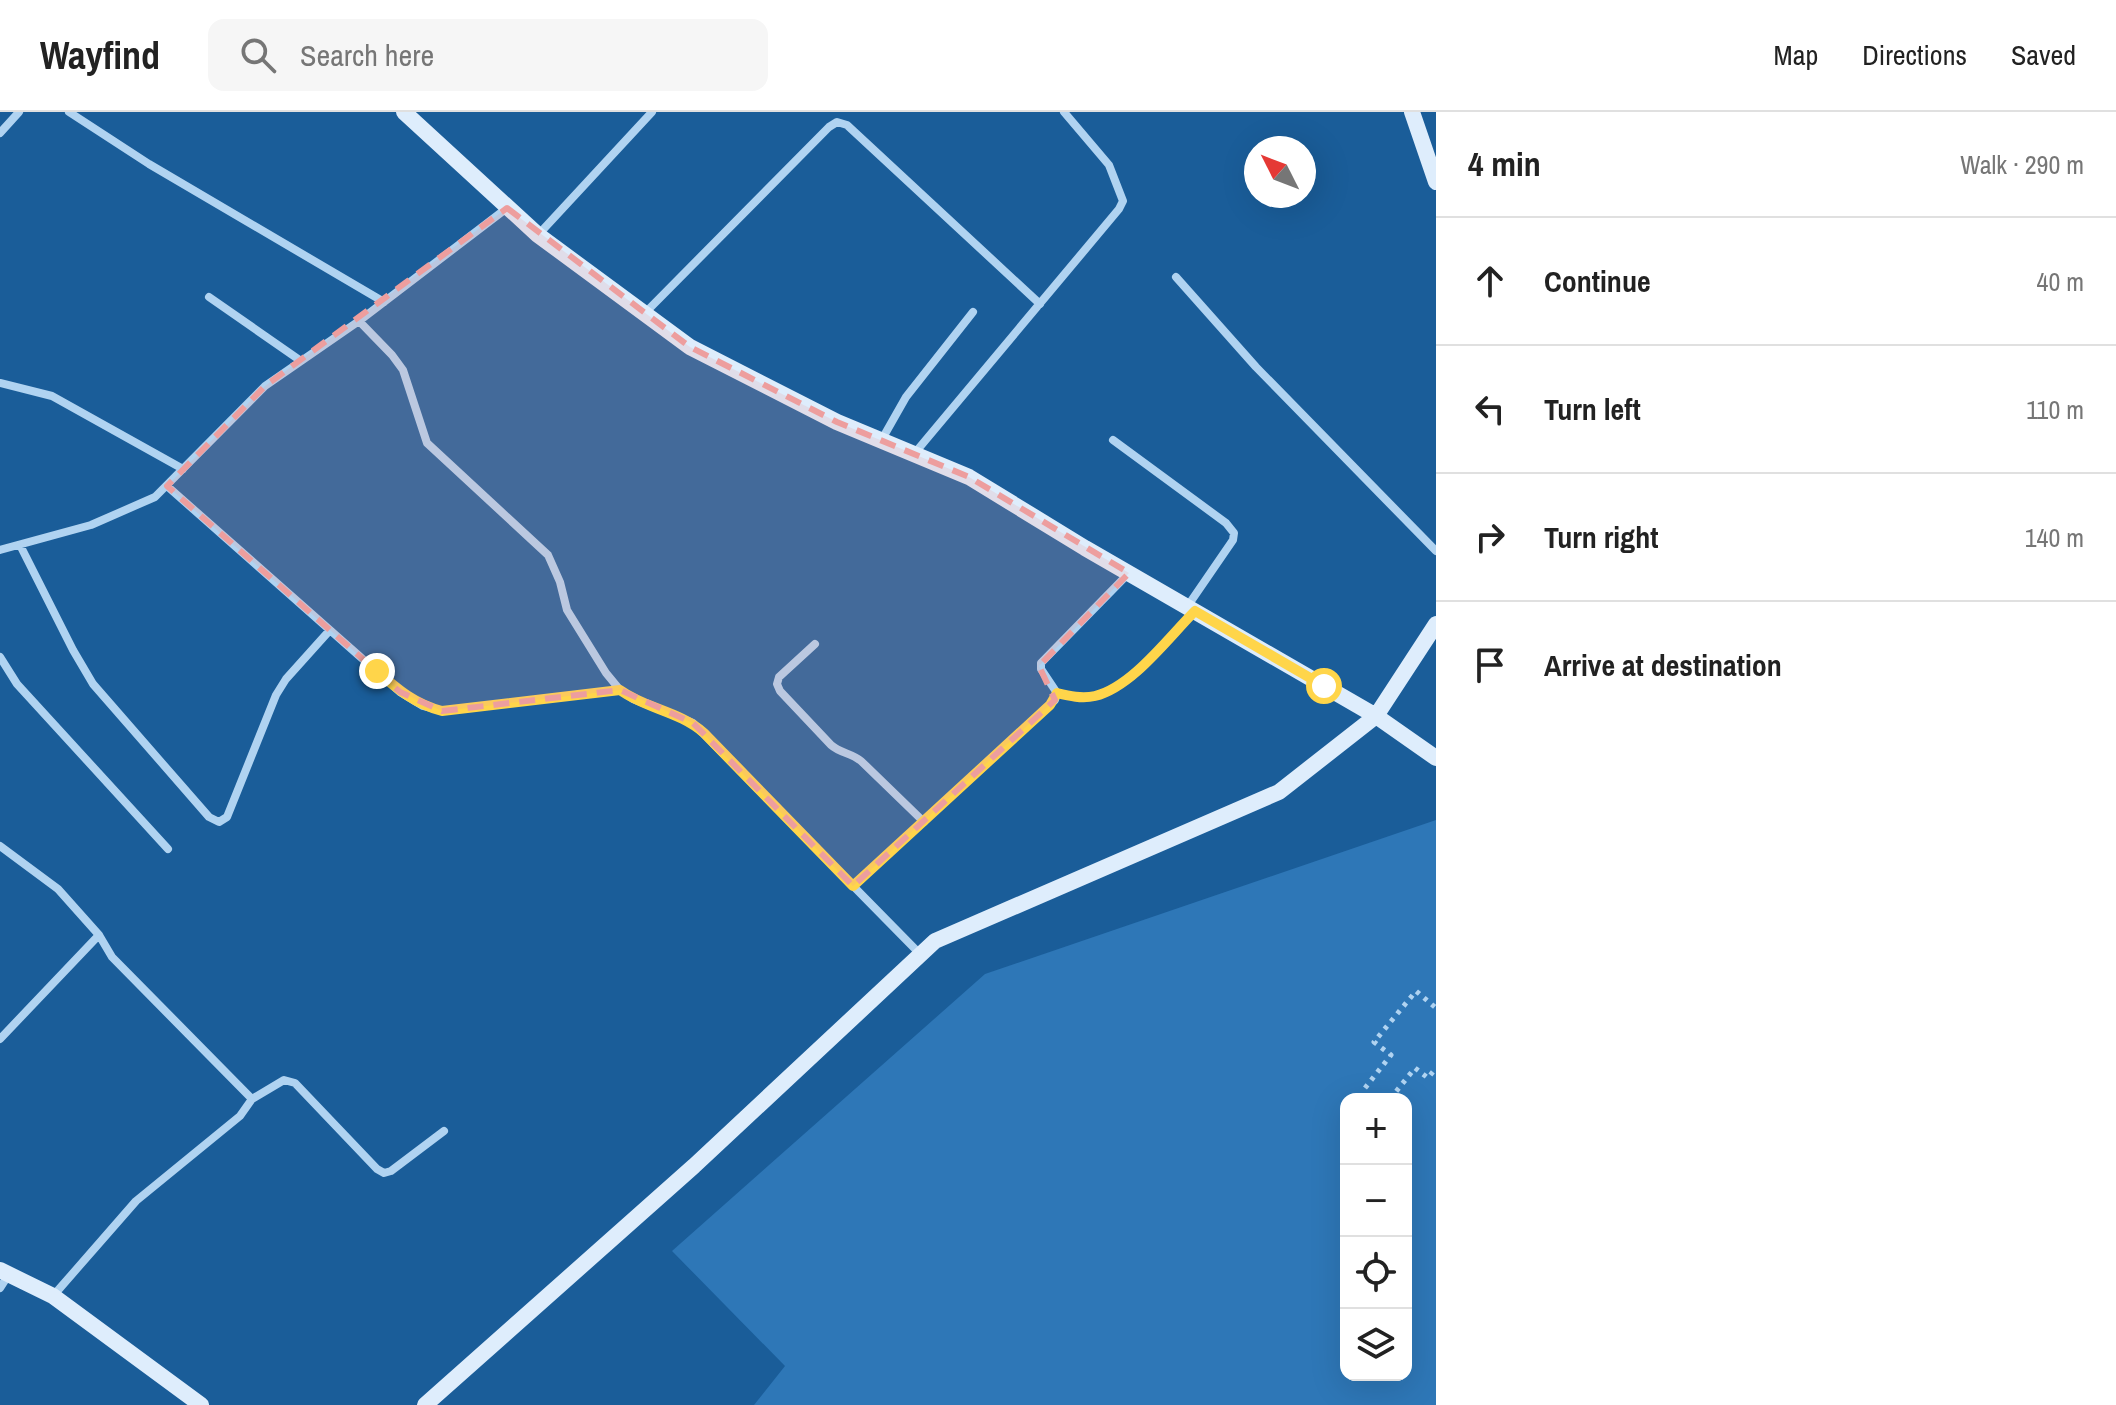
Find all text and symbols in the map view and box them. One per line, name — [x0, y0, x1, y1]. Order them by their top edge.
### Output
search box — [208, 19, 768, 91]
text: Wayfind — [40, 30, 160, 81]
icon: search — [236, 33, 280, 77]
text: Search here — [300, 35, 434, 75]
text: Map — [1774, 36, 1818, 74]
text: Directions — [1862, 36, 1967, 74]
text: Saved — [2011, 36, 2076, 74]
north arrow — [1244, 136, 1316, 208]
text: 4 min — [1468, 141, 1541, 187]
text: Walk · 290 m — [1960, 147, 2084, 182]
icon: ahead — [1468, 259, 1512, 303]
text: Continue — [1544, 261, 1651, 301]
text: 40 m — [2037, 264, 2084, 299]
icon: left — [1468, 387, 1512, 431]
text: Turn left — [1544, 389, 1641, 429]
text: 110 m — [2026, 392, 2084, 427]
icon: right — [1468, 515, 1512, 559]
text: Turn right — [1544, 517, 1658, 557]
text: 140 m — [2025, 520, 2084, 555]
icon: arrive — [1468, 643, 1512, 687]
text: Arrive at destination — [1544, 645, 1782, 685]
route end — [359, 653, 395, 689]
route start — [1306, 668, 1342, 704]
map controls — [1340, 1093, 1412, 1381]
button: + — [1340, 1093, 1412, 1165]
button: − — [1340, 1165, 1412, 1237]
button: locate — [1340, 1237, 1412, 1309]
button: layers — [1340, 1309, 1412, 1381]

